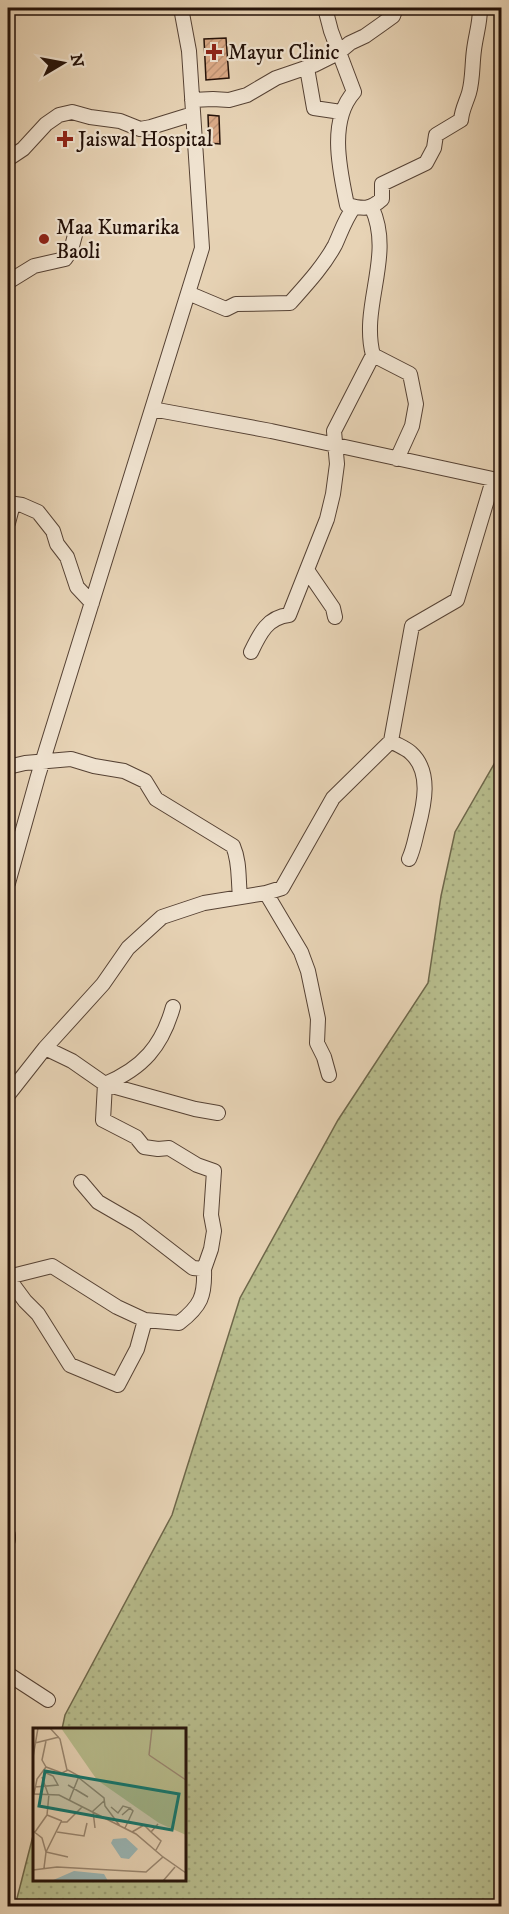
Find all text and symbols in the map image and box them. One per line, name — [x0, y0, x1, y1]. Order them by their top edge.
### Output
north arrow — [33, 33, 93, 93]
place label: Mayur Clinic — [228, 40, 340, 66]
marker: Mayur Clinic — [205, 43, 223, 61]
text: N — [66, 52, 88, 69]
place label: Jaiswal Hospital — [76, 127, 213, 153]
marker: Jaiswal Hospital — [56, 130, 74, 148]
place label: Maa Kumarika Baoli — [56, 215, 180, 265]
marker: Maa Kumarika Baoli — [37, 232, 51, 246]
inset map — [33, 1728, 186, 1881]

